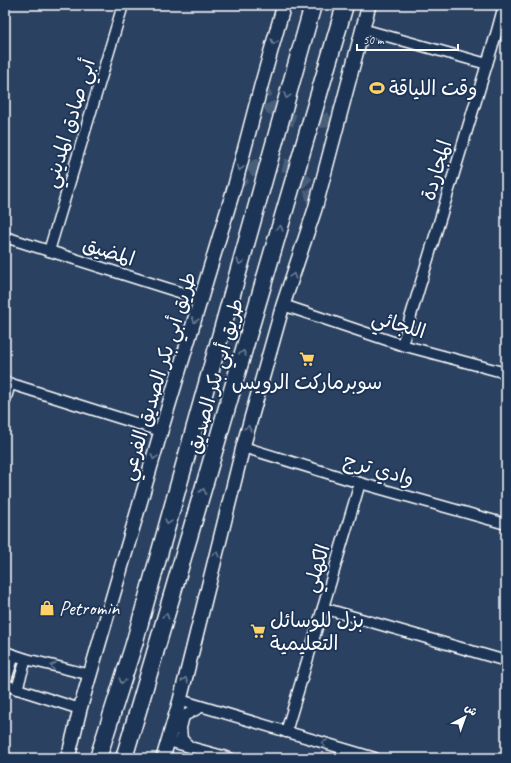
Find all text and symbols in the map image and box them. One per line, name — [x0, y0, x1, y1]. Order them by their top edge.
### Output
scale bar — [357, 26, 458, 52]
text: 50 m — [363, 32, 385, 48]
one-way arrow — [270, 39, 279, 46]
street label: أبي صادق المديني — [38, 56, 106, 192]
place label: وقت اللياقة — [389, 76, 477, 101]
sports icon: وقت اللياقة — [368, 79, 386, 97]
one-way arrow — [283, 93, 292, 100]
street label: المجاردة — [415, 137, 457, 203]
one-way arrow — [236, 165, 244, 171]
one-way arrow — [275, 225, 284, 232]
street label: المضيق — [80, 231, 138, 272]
one-way arrow — [237, 259, 245, 265]
street label: طريق أبي بكر الصديق الفرعي — [115, 269, 207, 485]
one-way arrow — [288, 273, 296, 280]
street label: طريق أبي بكر الصديق — [181, 296, 254, 458]
street label: اللجائي — [367, 304, 429, 349]
one-way arrow — [191, 316, 200, 323]
one-way arrow — [238, 349, 247, 356]
supermarket icon: سوبرماركت الرويس — [298, 350, 316, 368]
place label: سوبرماركت الرويس — [232, 370, 382, 395]
one-way arrow — [243, 425, 252, 432]
street label: وادي ترج — [340, 448, 417, 493]
one-way arrow — [150, 454, 158, 461]
one-way arrow — [198, 488, 207, 495]
one-way arrow — [164, 518, 173, 525]
street label: الكهلي — [297, 541, 340, 597]
one-way arrow — [212, 551, 220, 557]
place label: Petromin — [59, 596, 120, 621]
shop icon: Petromin — [38, 599, 56, 617]
place label: بزل للوسائل التعليمية — [270, 608, 364, 656]
one-way arrow — [161, 612, 170, 619]
supermarket icon: بزل للوسائل التعليمية — [249, 622, 267, 640]
one-way arrow — [50, 662, 56, 670]
one-way arrow — [119, 677, 127, 684]
one-way arrow — [180, 677, 189, 684]
north arrow — [445, 697, 485, 737]
text: ش — [462, 700, 481, 719]
one-way arrow — [321, 739, 328, 748]

